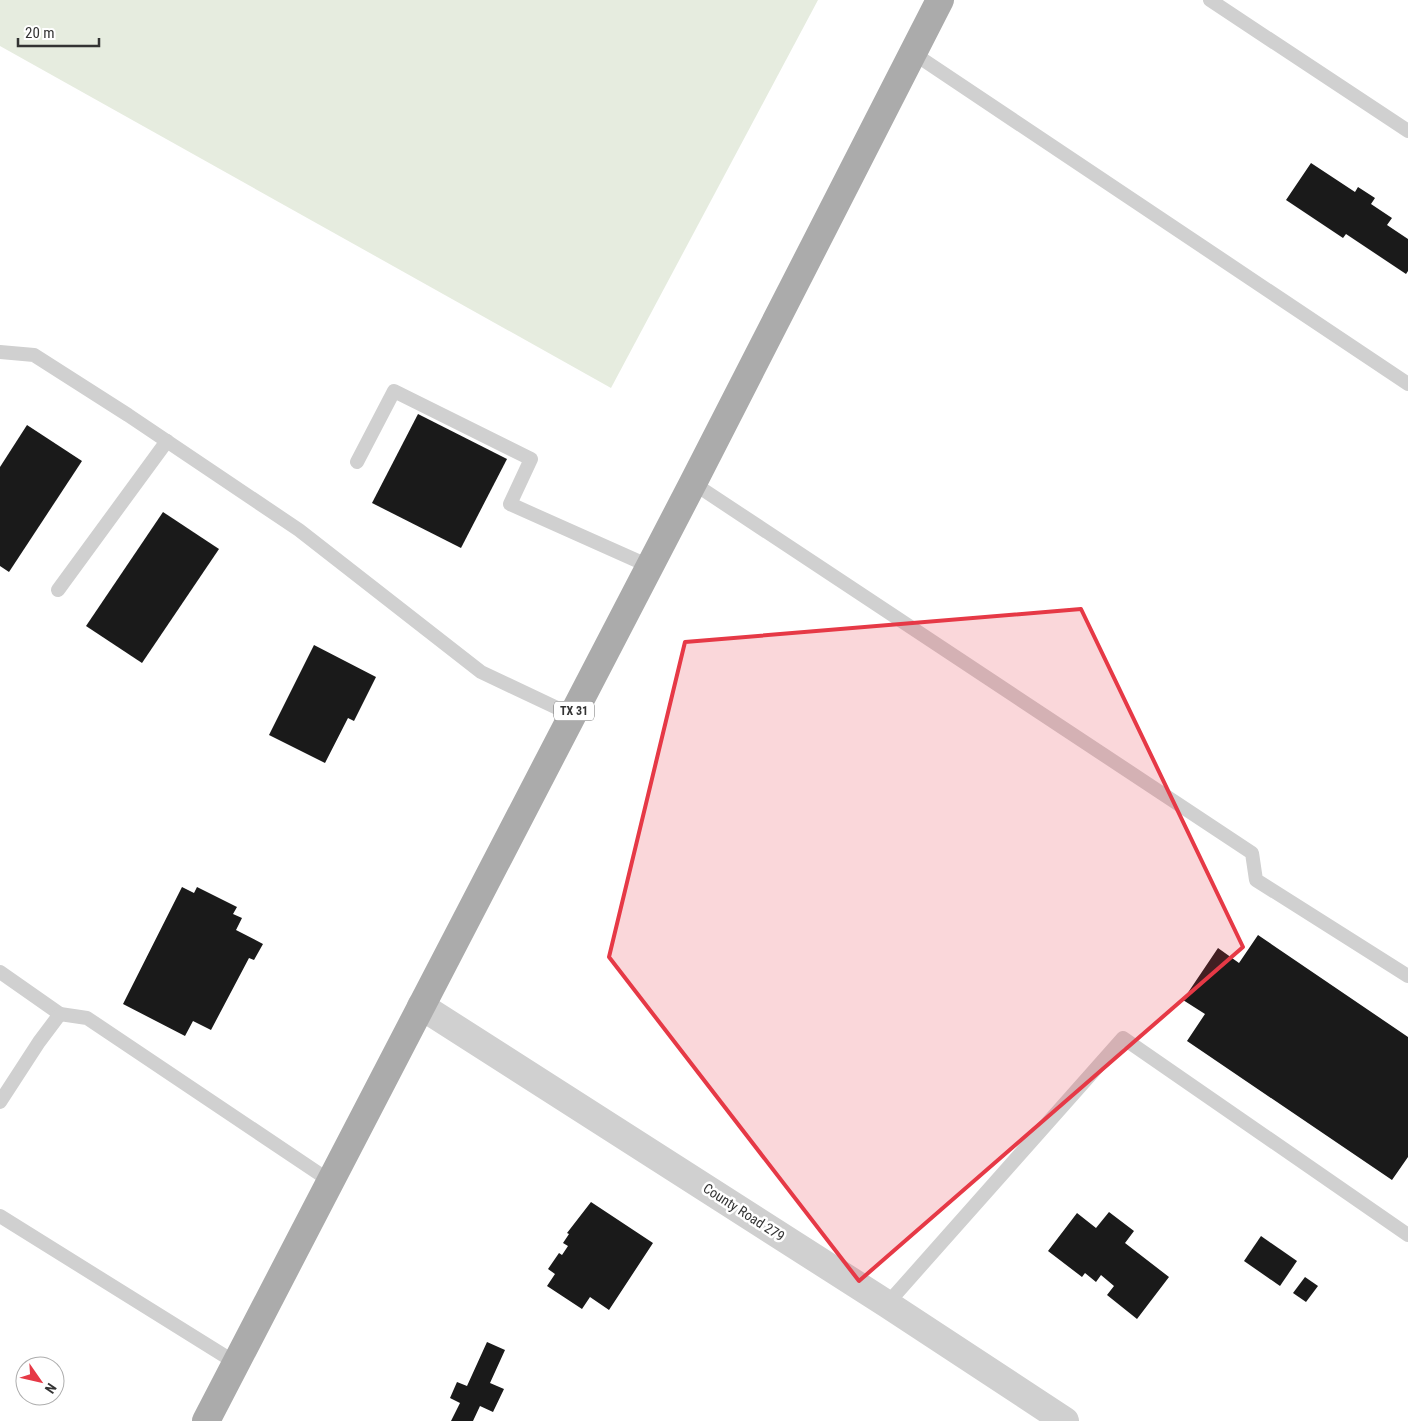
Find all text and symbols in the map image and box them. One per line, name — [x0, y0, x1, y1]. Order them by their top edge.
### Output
scale bar — [18, 15, 99, 47]
text: 20 m — [25, 24, 55, 42]
road number: TX 31 — [554, 701, 594, 720]
street label: County Road 279 — [700, 1180, 788, 1244]
north arrow — [15, 1356, 65, 1406]
text: N — [42, 1380, 60, 1396]

